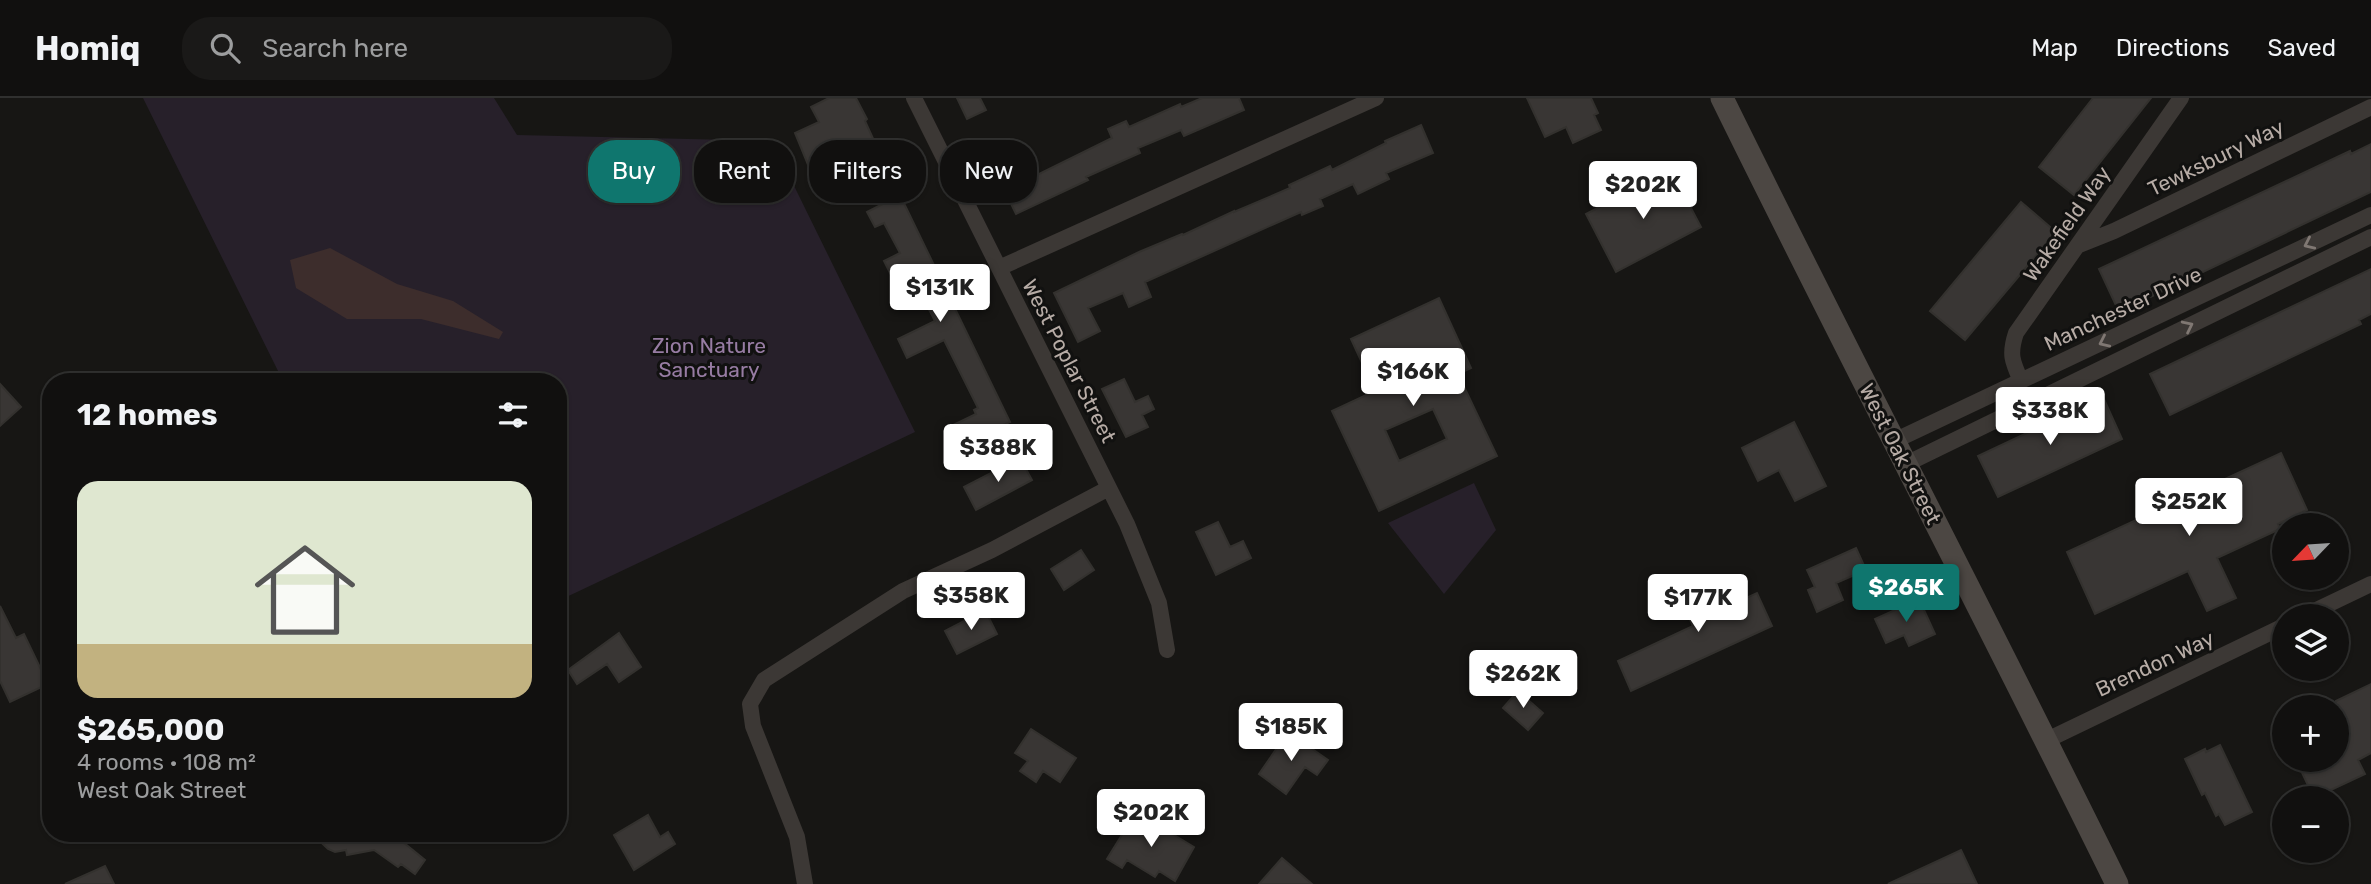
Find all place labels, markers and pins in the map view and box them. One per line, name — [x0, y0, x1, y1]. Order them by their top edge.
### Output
pin: $202K — [1594, 162, 1692, 221]
pin: $131K — [891, 264, 989, 324]
pin: $166K — [1364, 348, 1462, 408]
pin: $338K — [2001, 388, 2099, 447]
pin: $388K — [949, 424, 1047, 484]
pin: $252K — [2140, 478, 2238, 538]
pin: $265K — [1857, 564, 1955, 624]
pin: $358K — [922, 573, 1020, 632]
pin: $177K — [1649, 574, 1747, 634]
pin: $262K — [1474, 650, 1572, 710]
pin: $185K — [1242, 704, 1340, 763]
pin: $202K — [1102, 790, 1200, 849]

